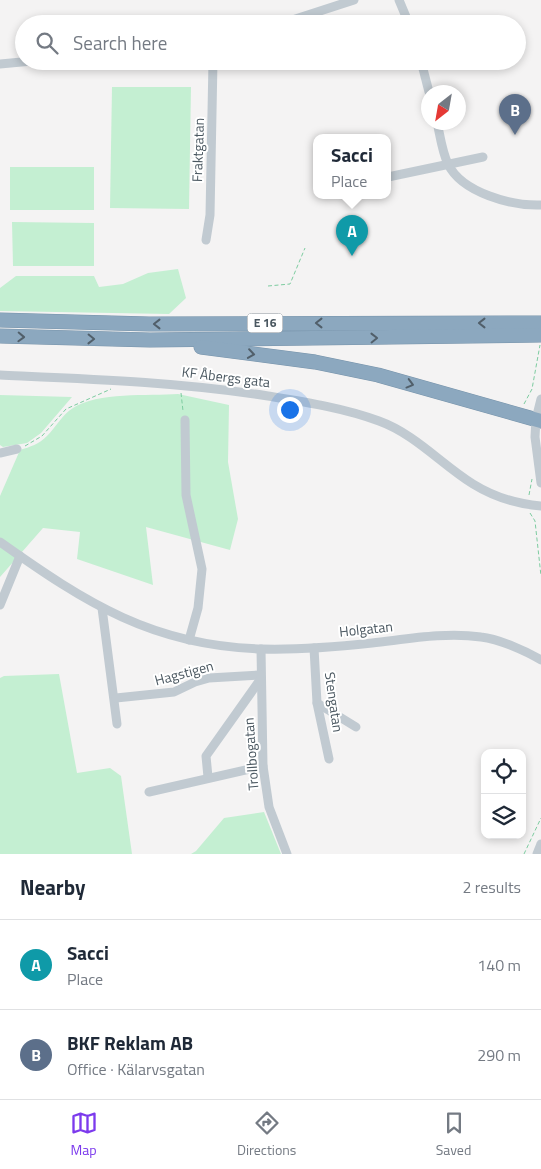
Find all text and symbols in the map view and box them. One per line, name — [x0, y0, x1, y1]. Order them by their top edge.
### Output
search box — [15, 15, 526, 70]
text: Search here — [73, 28, 167, 57]
icon: search — [33, 29, 61, 57]
north arrow — [421, 85, 466, 130]
pin: B — [499, 94, 531, 135]
street label: Fraktgatan — [186, 118, 209, 182]
popup — [313, 134, 391, 199]
text: Sacci — [331, 140, 373, 169]
text: Place — [331, 169, 367, 193]
pin: A — [336, 215, 368, 256]
road number: E 16 — [248, 314, 282, 332]
one-way arrow — [315, 318, 322, 328]
one-way arrow — [477, 318, 485, 328]
one-way arrow — [152, 319, 160, 329]
one-way arrow — [18, 332, 25, 342]
one-way arrow — [370, 333, 378, 343]
one-way arrow — [88, 334, 95, 344]
one-way arrow — [246, 348, 255, 358]
street label: KF Åbergs gata — [181, 361, 271, 392]
one-way arrow — [406, 378, 414, 388]
your location — [277, 397, 303, 423]
street label: Holgatan — [338, 615, 394, 642]
street label: Hagstigen — [152, 655, 216, 690]
street label: Stengatan — [320, 670, 349, 733]
street label: Trollbogatan — [237, 717, 264, 791]
map controls — [481, 749, 526, 839]
button: locate — [481, 749, 526, 794]
button: layers — [481, 794, 526, 839]
text: Nearby — [20, 871, 85, 903]
text: 2 results — [462, 875, 521, 899]
text: Sacci — [67, 938, 109, 967]
text: A — [31, 953, 41, 977]
text: 140 m — [477, 953, 521, 977]
text: Place — [67, 967, 103, 991]
text: BKF Reklam AB — [67, 1028, 193, 1057]
text: B — [31, 1043, 41, 1067]
text: 290 m — [477, 1043, 521, 1067]
text: Office · Kälarvsgatan — [67, 1057, 205, 1081]
tab: Map — [70, 1109, 98, 1160]
tab: Directions — [237, 1109, 296, 1160]
tab: Saved — [436, 1109, 471, 1160]

